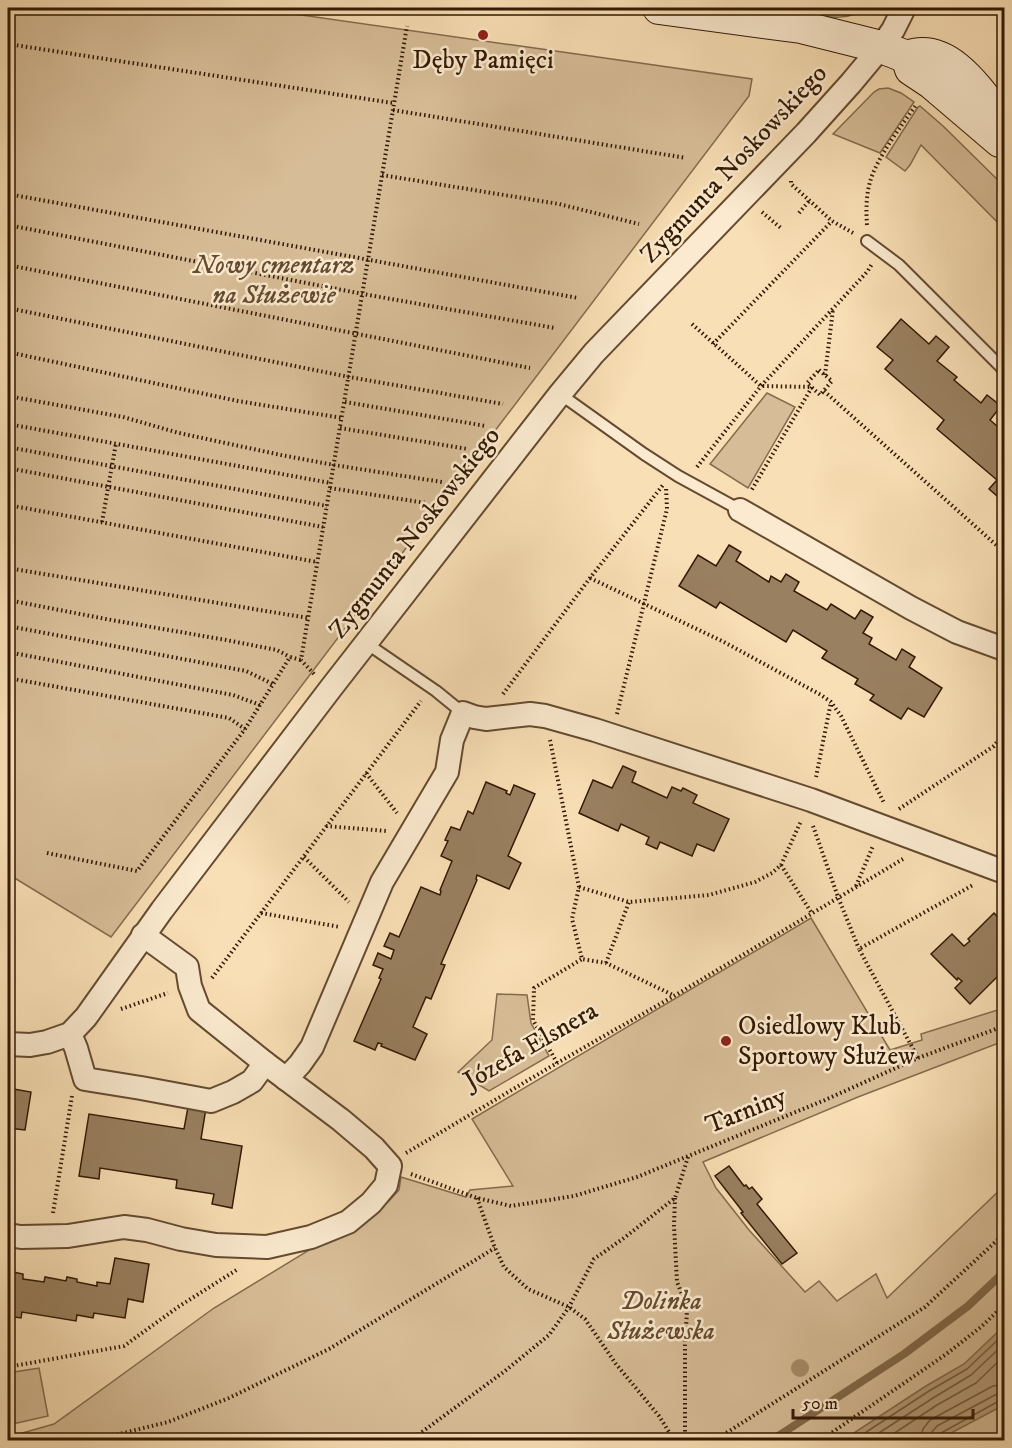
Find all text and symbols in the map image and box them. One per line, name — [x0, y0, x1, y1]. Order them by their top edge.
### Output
marker: Dęby Pamięci — [476, 28, 490, 42]
place label: Dęby Pamięci — [412, 44, 554, 77]
street label: Zygmunta Noskowskiego — [633, 58, 835, 270]
park label: Nowy cmentarz na Służewie — [191, 249, 355, 312]
street label: Zygmunta Noskowskiego — [322, 420, 508, 646]
street label: Józefa Elsnera — [456, 994, 604, 1099]
place label: Osiedlowy Klub Sportowy Służew — [738, 1010, 915, 1073]
marker: Osiedlowy Klub Sportowy Służew — [719, 1034, 733, 1048]
street label: Tarniny — [701, 1080, 792, 1142]
park label: Dolinka Służewska — [606, 1285, 715, 1348]
scale bar — [793, 1382, 973, 1420]
text: 50 m — [802, 1393, 838, 1415]

